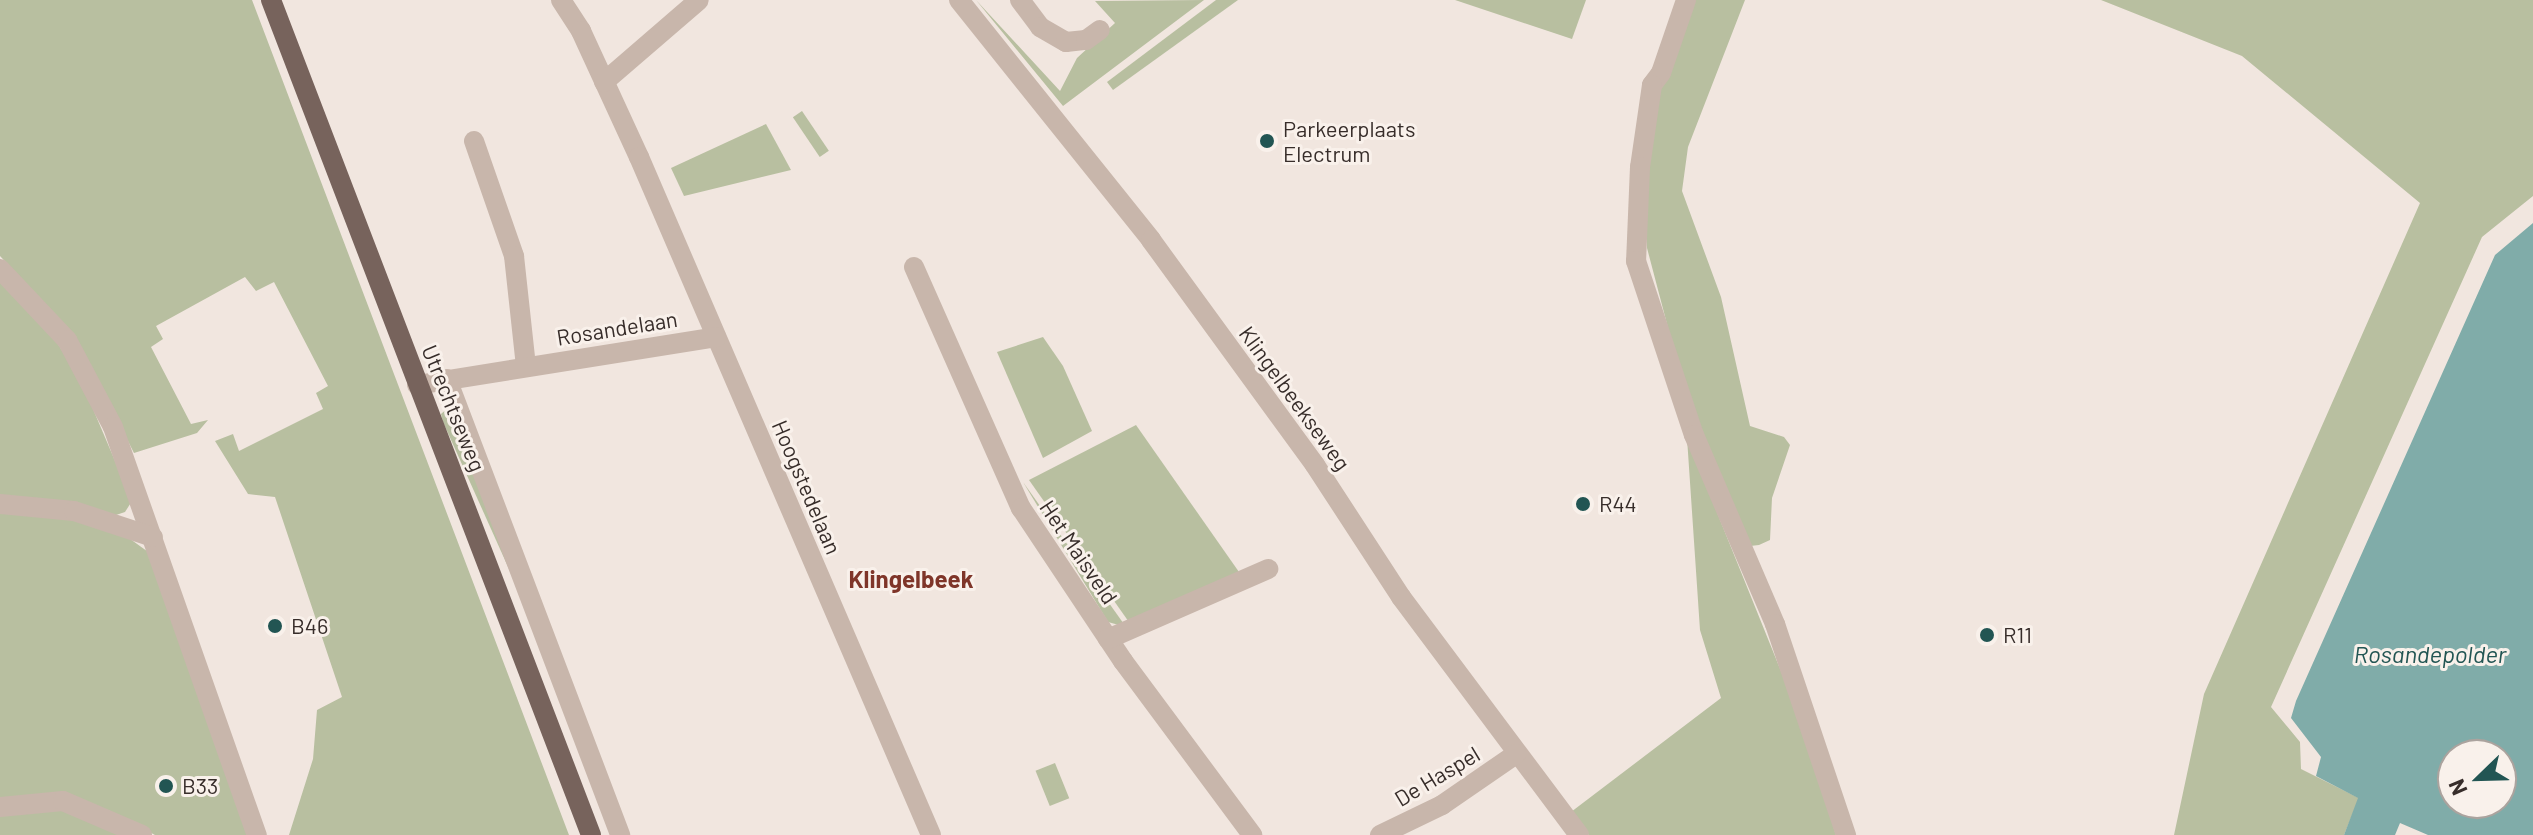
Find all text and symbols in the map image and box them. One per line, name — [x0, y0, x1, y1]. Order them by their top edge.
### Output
place label: Parkeerplaats Electrum — [1283, 115, 1415, 166]
marker: Parkeerplaats Electrum — [1258, 132, 1276, 150]
street label: Rosandelaan — [555, 305, 679, 351]
street label: Klingelbeekseweg — [1234, 321, 1356, 475]
street label: Utrechtseweg — [417, 341, 491, 475]
street label: Hoogstedelaan — [767, 416, 847, 558]
place label: R44 — [1599, 491, 1637, 517]
street label: Het Maisveld — [1035, 495, 1123, 609]
marker: R44 — [1574, 495, 1592, 513]
district label: Klingelbeek — [849, 565, 973, 593]
place label: B46 — [291, 613, 328, 639]
marker: B46 — [266, 617, 284, 635]
place label: R11 — [2003, 622, 2032, 648]
marker: R11 — [1978, 626, 1996, 644]
water label: Rosandepolder — [2354, 640, 2506, 668]
north arrow — [2437, 739, 2517, 819]
street label: De Haspel — [1390, 740, 1484, 812]
place label: B33 — [182, 773, 218, 799]
text: N — [2442, 776, 2472, 799]
marker: B33 — [157, 777, 175, 795]

